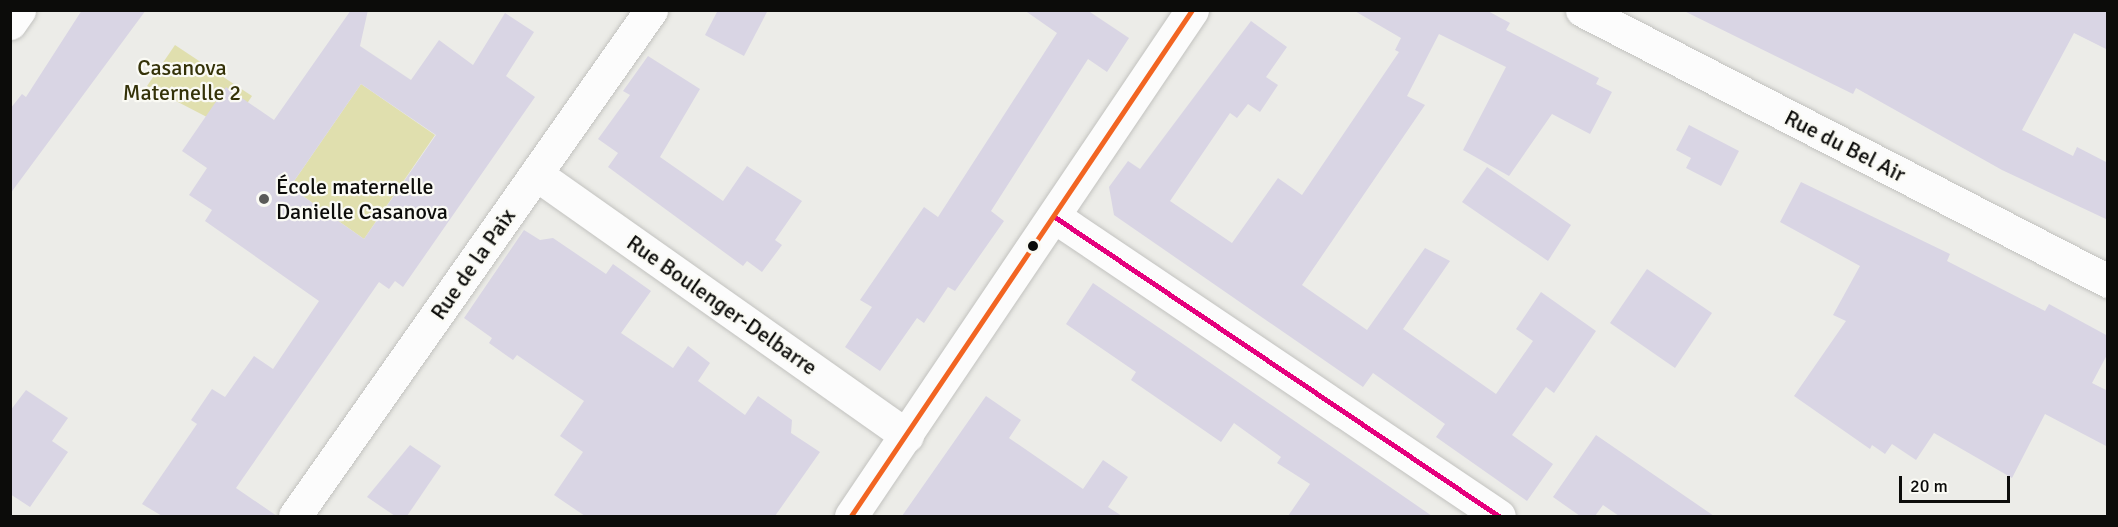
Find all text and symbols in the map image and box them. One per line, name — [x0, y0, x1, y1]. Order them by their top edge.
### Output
park label: Casanova Maternelle 2 — [123, 54, 241, 106]
street label: Rue du Bel Air — [1780, 104, 1910, 188]
place label: École maternelle Danielle Casanova — [276, 173, 448, 224]
marker: École maternelle Danielle Casanova — [257, 192, 271, 206]
street label: Rue de la Paix — [425, 203, 521, 325]
street label: Rue Boulenger-Delbarre — [622, 229, 822, 381]
unlabelled marker — [1027, 240, 1039, 252]
scale bar — [1902, 464, 2013, 502]
text: 20 m — [1910, 475, 1948, 497]

